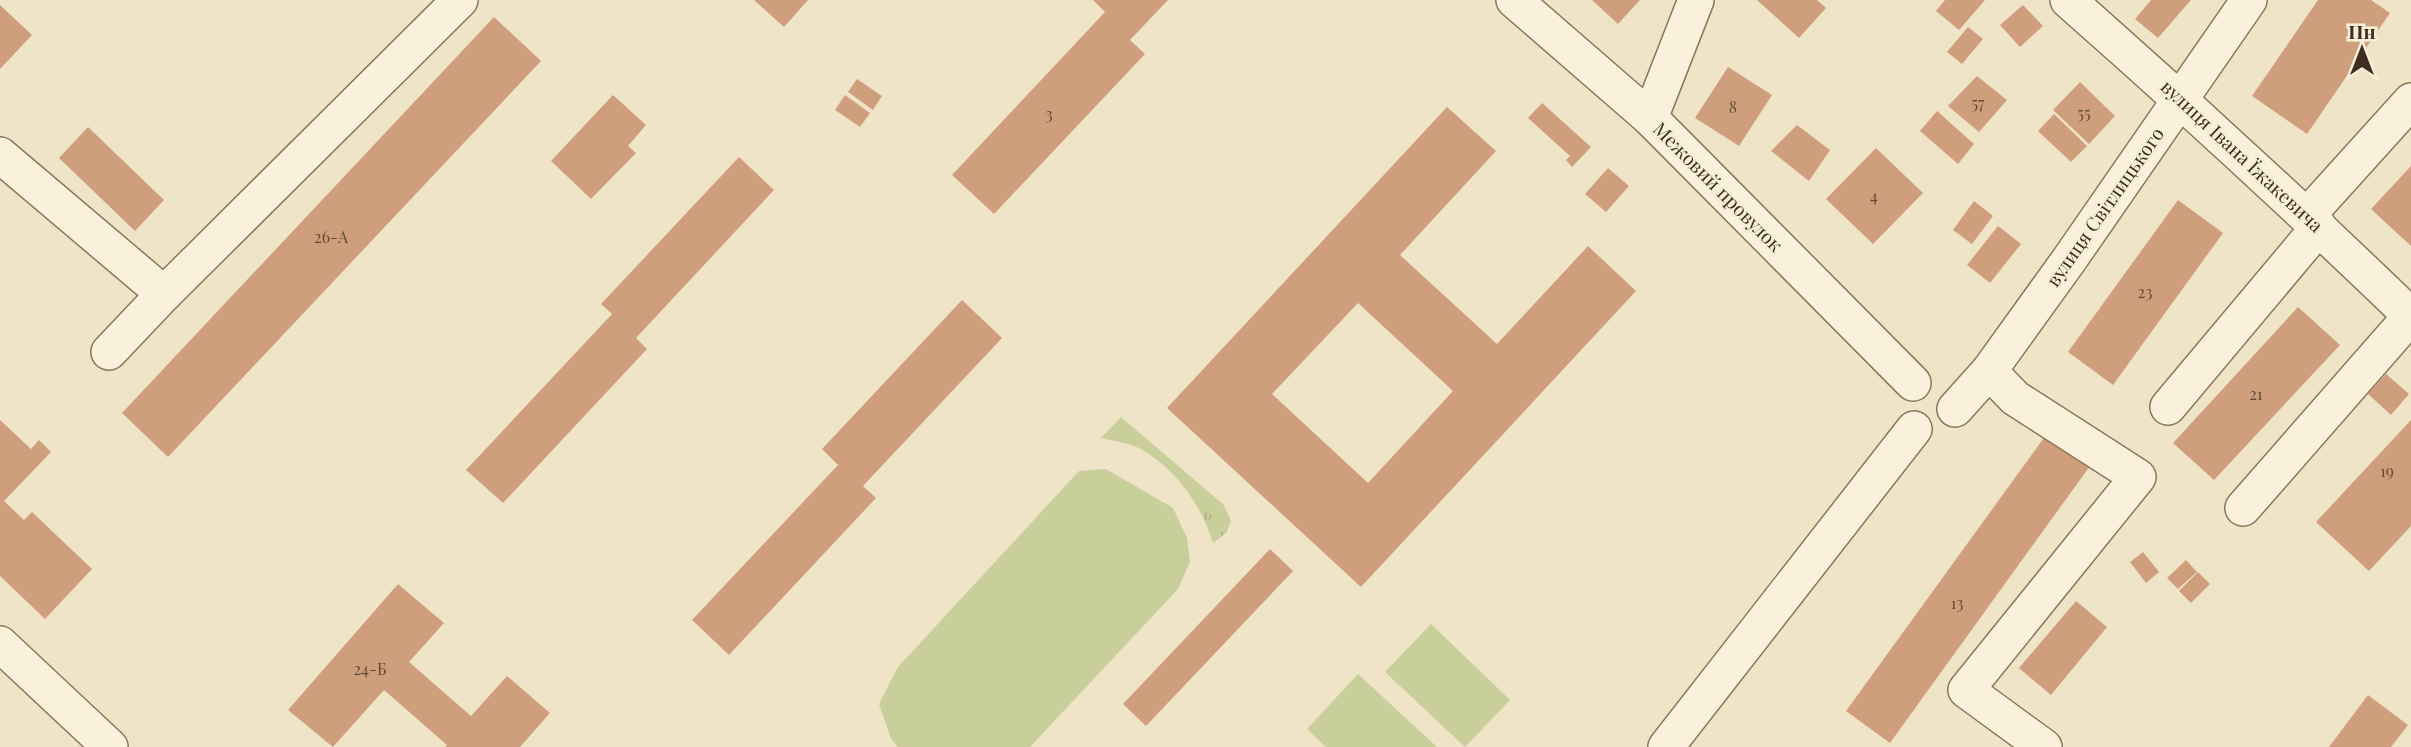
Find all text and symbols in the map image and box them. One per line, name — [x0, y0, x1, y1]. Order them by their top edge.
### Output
north arrow — [2327, 14, 2397, 84]
text: Пн — [2348, 18, 2376, 44]
street label: вулиця Івана Їжакевича — [2156, 73, 2330, 238]
house number: 57 — [1971, 92, 1985, 113]
house number: 8 — [1729, 96, 1737, 117]
house number: 55 — [2077, 102, 2091, 123]
house number: 3 — [1045, 103, 1053, 124]
street label: Межовий провулок — [1648, 116, 1789, 257]
street label: вулиця Світлицького — [2039, 121, 2169, 291]
house number: 4 — [1870, 185, 1878, 206]
house number: 26-А — [314, 226, 349, 247]
house number: 23 — [2138, 281, 2152, 302]
house number: 21 — [2249, 383, 2263, 404]
house number: 19 — [2380, 460, 2394, 481]
house number: 13 — [1951, 592, 1963, 613]
house number: 24-Б — [353, 658, 387, 679]

